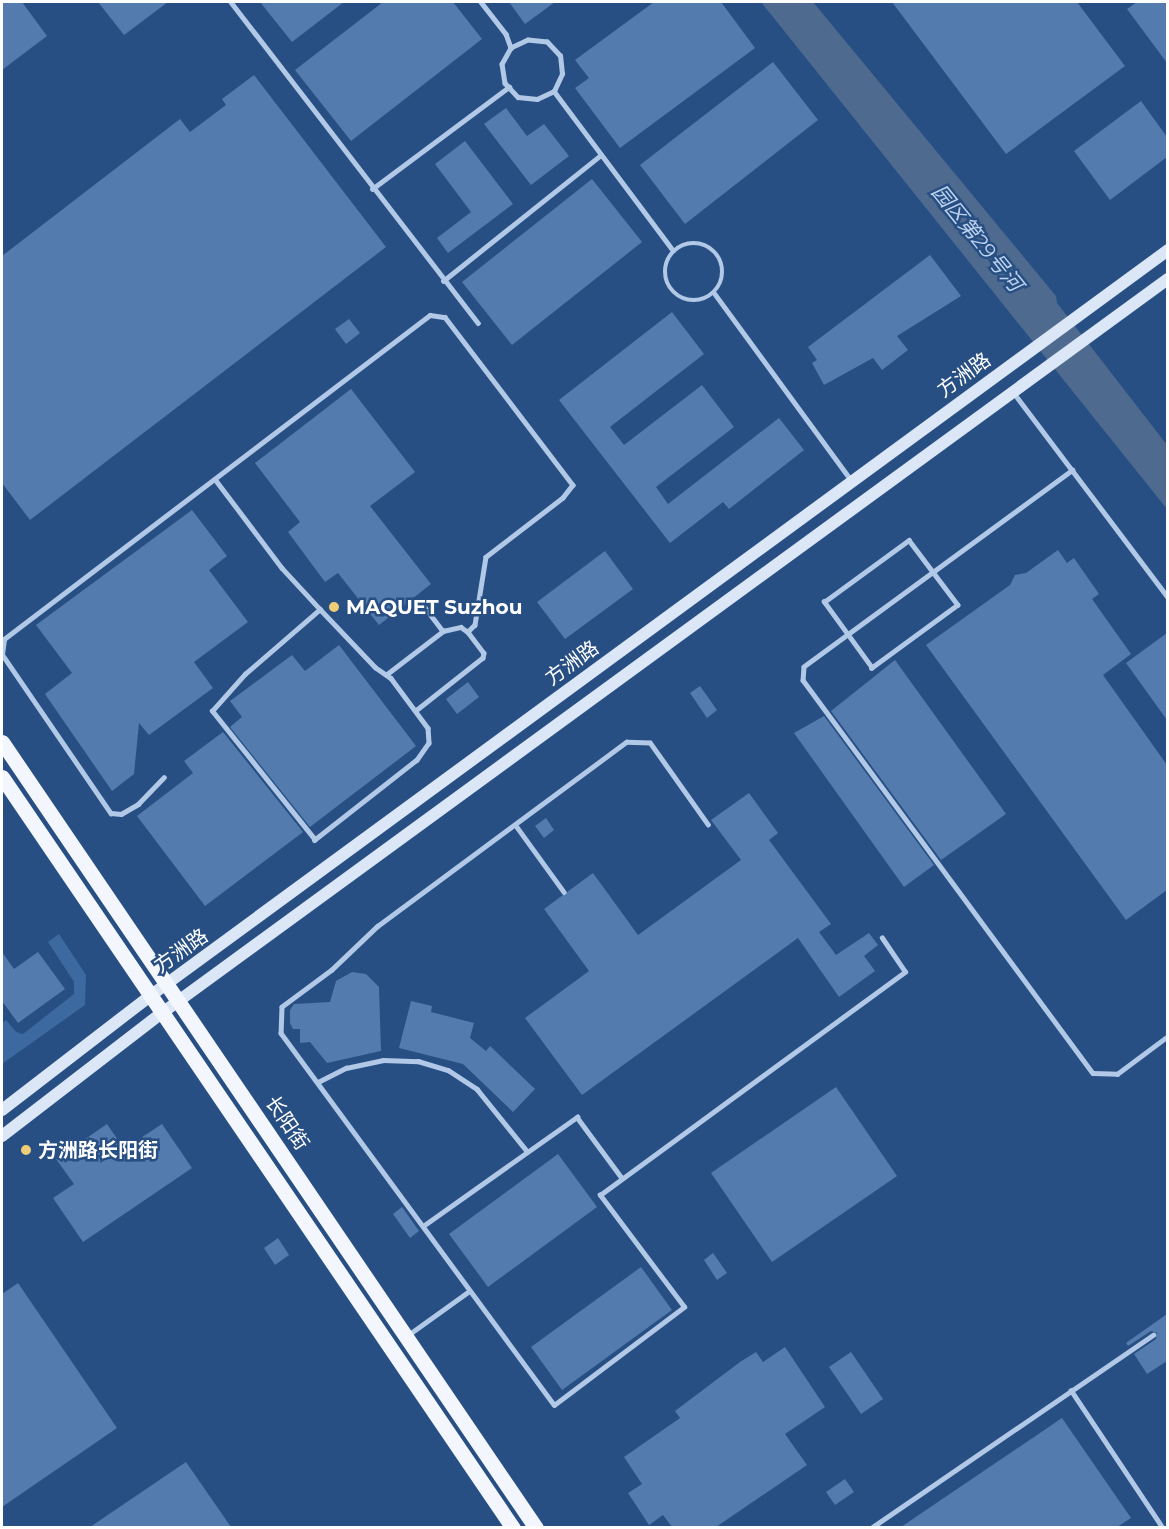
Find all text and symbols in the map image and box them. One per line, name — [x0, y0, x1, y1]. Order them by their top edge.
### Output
water label: 园区第29号河 — [926, 180, 1028, 296]
street label: 方洲路 — [933, 348, 995, 402]
place label: MAQUET Suzhou — [346, 595, 522, 619]
marker: MAQUET Suzhou — [327, 600, 341, 614]
street label: 方洲路 — [541, 636, 603, 690]
street label: 方洲路 — [150, 924, 212, 978]
street label: 长阳街 — [260, 1091, 314, 1155]
place label: 方洲路长阳街 — [38, 1138, 158, 1162]
marker: 方洲路长阳街 — [19, 1143, 33, 1157]

